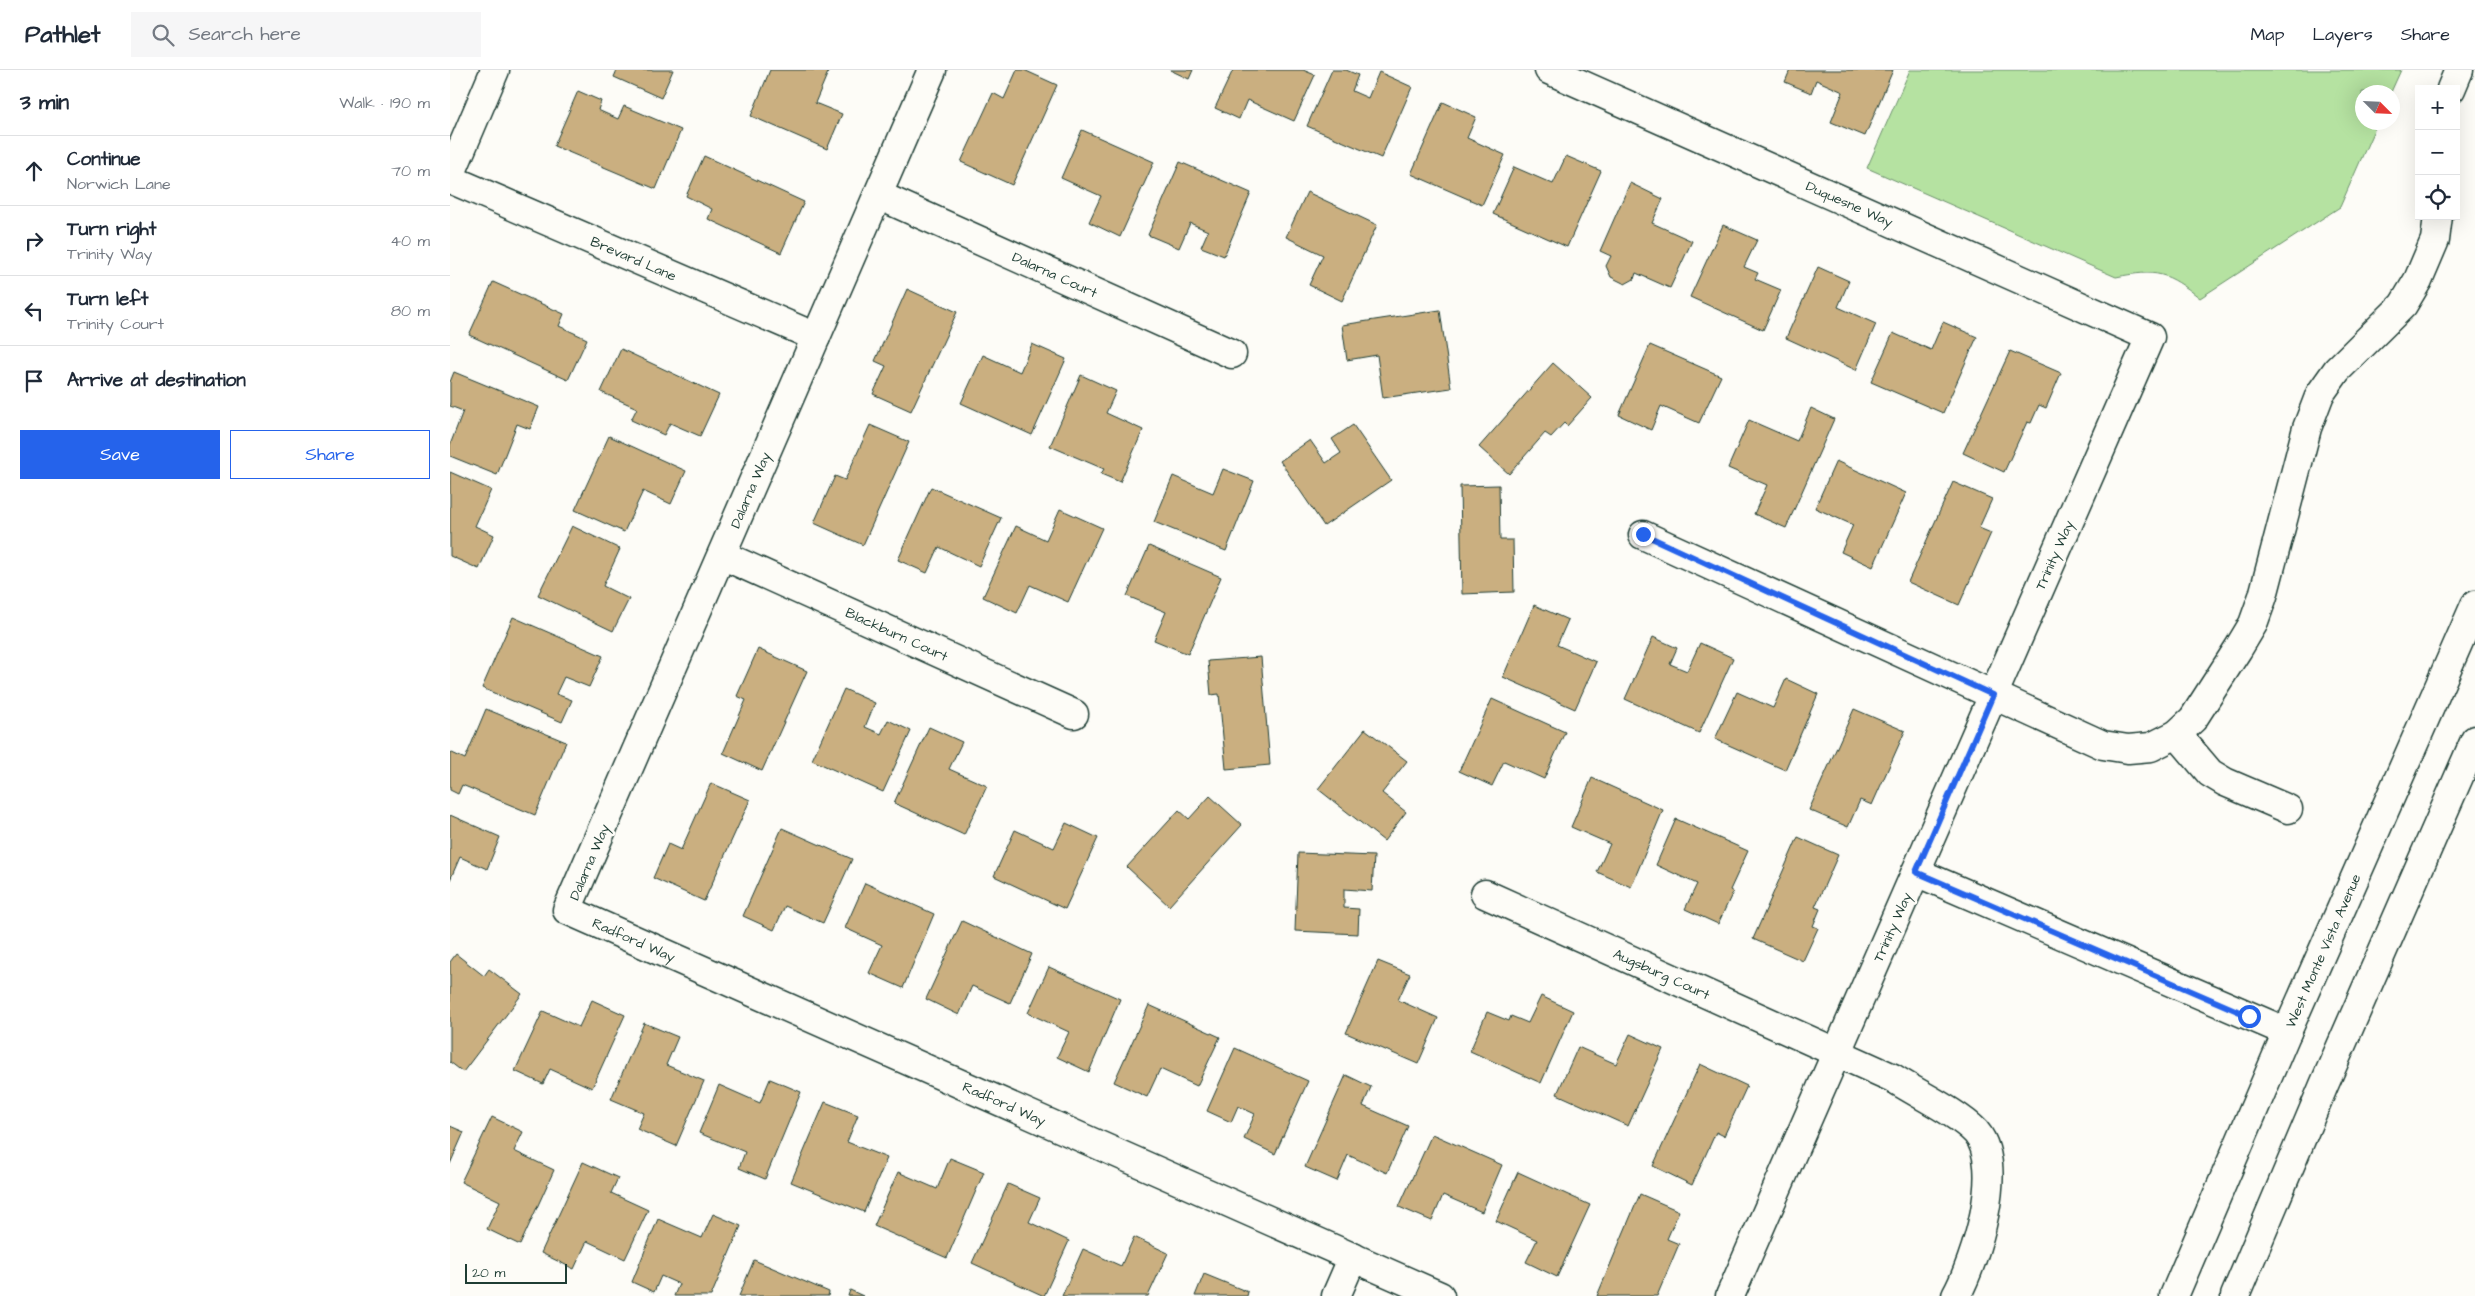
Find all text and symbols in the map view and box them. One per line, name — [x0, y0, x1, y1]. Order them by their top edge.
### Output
search box — [131, 12, 481, 57]
text: Pathlet — [25, 18, 101, 52]
icon: search — [149, 21, 177, 49]
text: Search here — [189, 21, 301, 48]
text: Map — [2250, 22, 2284, 47]
text: Layers — [2312, 22, 2373, 47]
text: Share — [2401, 22, 2450, 47]
north arrow — [2355, 85, 2400, 130]
map controls — [2415, 85, 2460, 220]
button: + — [2415, 85, 2460, 130]
text: 3 min — [20, 88, 69, 117]
text: Walk · 190 m — [339, 92, 430, 114]
button: − — [2415, 130, 2460, 175]
text: Continue — [67, 146, 141, 173]
icon: ahead — [20, 157, 48, 185]
text: 70 m — [391, 160, 430, 182]
text: Norwich Lane — [67, 173, 171, 195]
button: locate — [2415, 175, 2460, 220]
street label: Duquesne Way — [1803, 176, 1896, 233]
text: Turn right — [67, 216, 156, 243]
icon: right — [20, 227, 48, 255]
text: 40 m — [390, 230, 430, 252]
street label: Brevard Lane — [587, 232, 680, 287]
text: Trinity Way — [67, 243, 152, 265]
street label: Dalarna Court — [1009, 248, 1101, 303]
text: Turn left — [67, 286, 148, 313]
icon: left — [20, 297, 48, 325]
text: 80 m — [391, 300, 430, 322]
text: Trinity Court — [67, 313, 164, 335]
icon: arrive — [20, 367, 48, 395]
text: Arrive at destination — [67, 367, 246, 394]
button: Save — [20, 430, 220, 479]
button: Share — [230, 430, 430, 479]
street label: Dalarna Way — [726, 449, 776, 532]
street label: Trinity Way — [2031, 517, 2079, 594]
route end — [1632, 523, 1655, 546]
street label: Blackburn Court — [842, 603, 951, 667]
street label: Dalarna Way — [565, 821, 615, 904]
street label: West Monte Vista Avenue — [2281, 871, 2367, 1031]
street label: Trinity Way — [1869, 889, 1917, 966]
street label: Radford Way — [589, 913, 679, 968]
street label: Augsburg Court — [1610, 944, 1713, 1005]
route start — [2238, 1005, 2261, 1028]
street label: Radford Way — [959, 1077, 1049, 1132]
scale bar — [465, 1261, 568, 1284]
text: 20 m — [472, 1263, 505, 1283]

